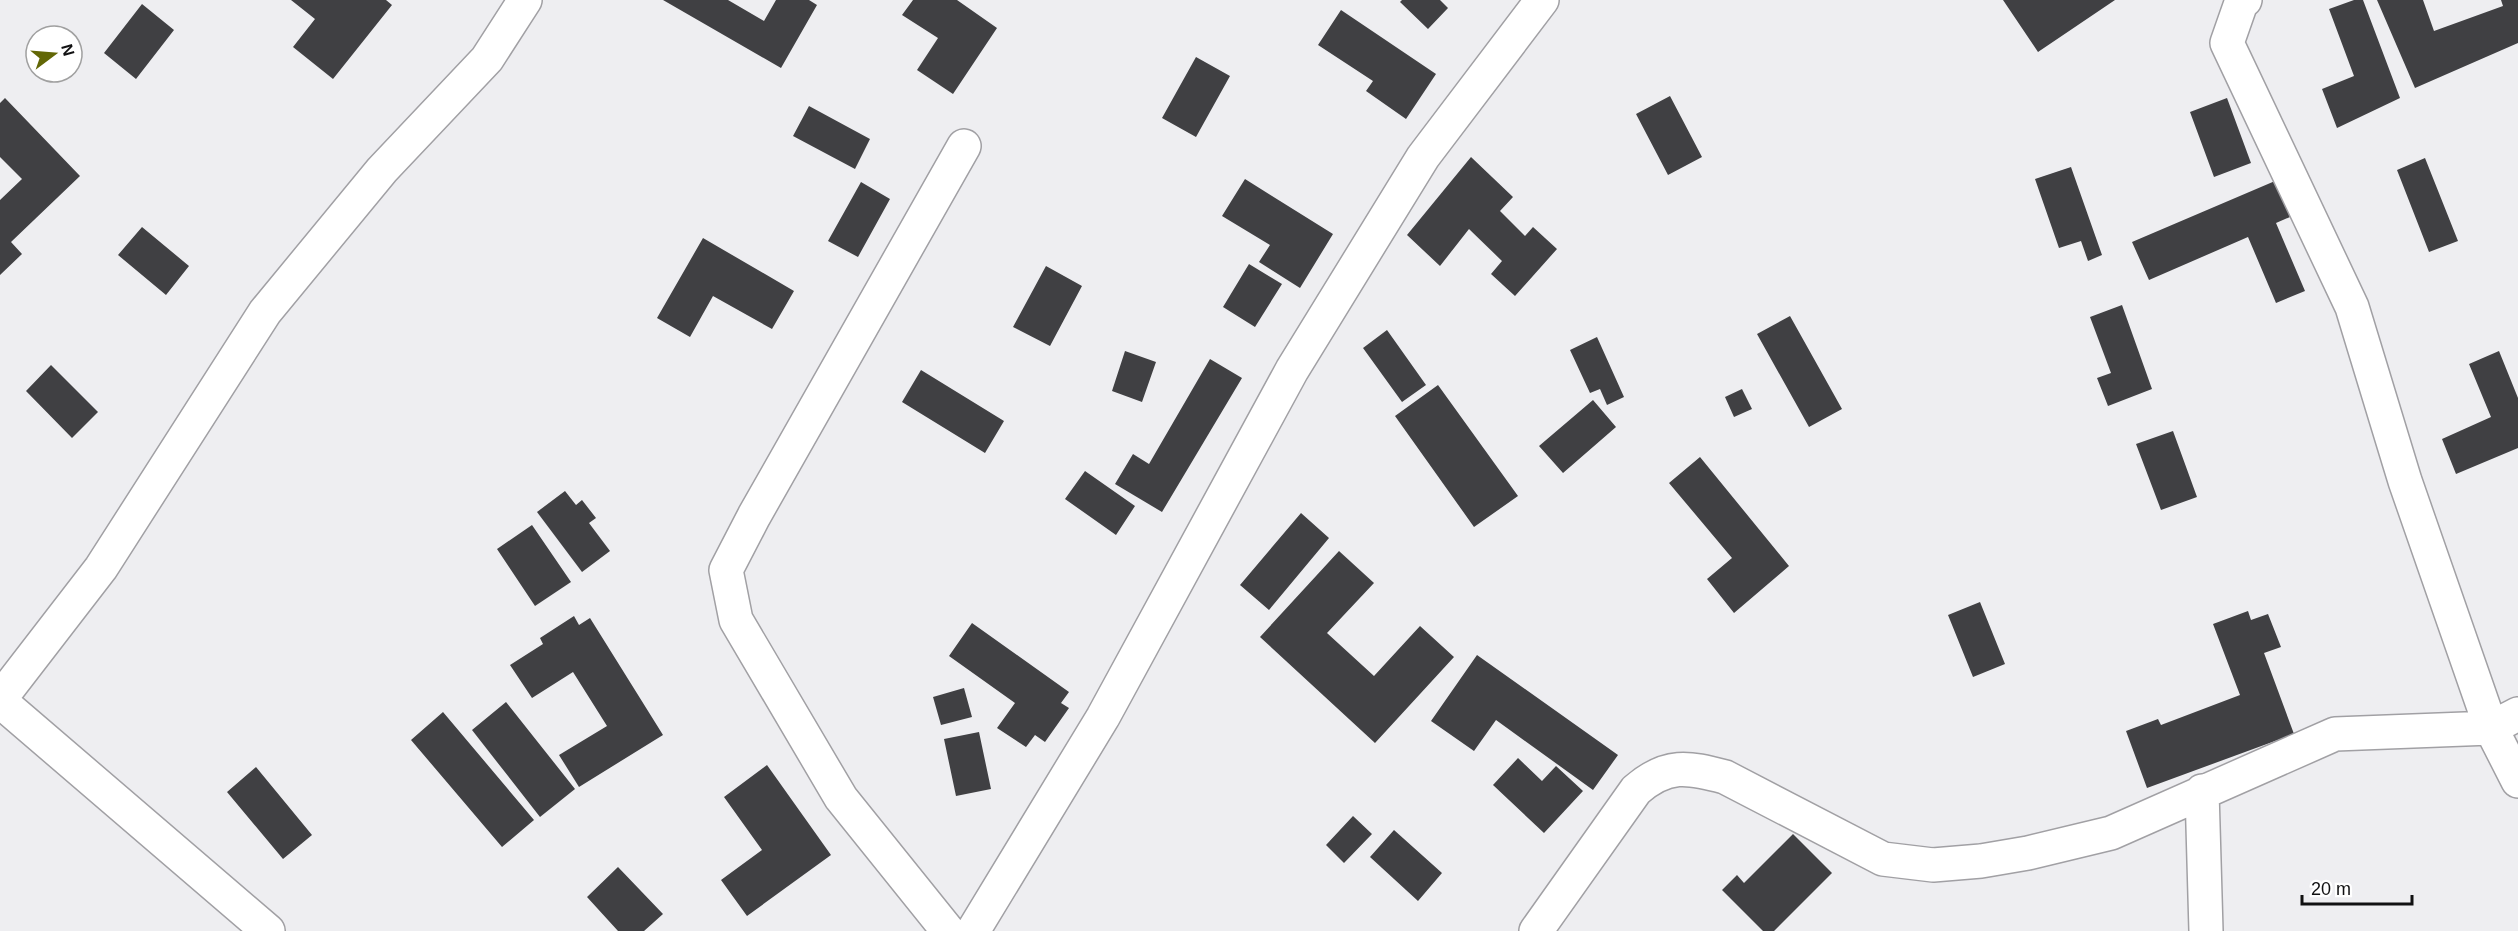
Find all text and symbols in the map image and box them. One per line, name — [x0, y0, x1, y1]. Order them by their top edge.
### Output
north arrow — [24, 24, 84, 84]
text: N — [58, 42, 78, 58]
scale bar — [2302, 868, 2412, 906]
text: 20 m — [2311, 879, 2351, 899]

